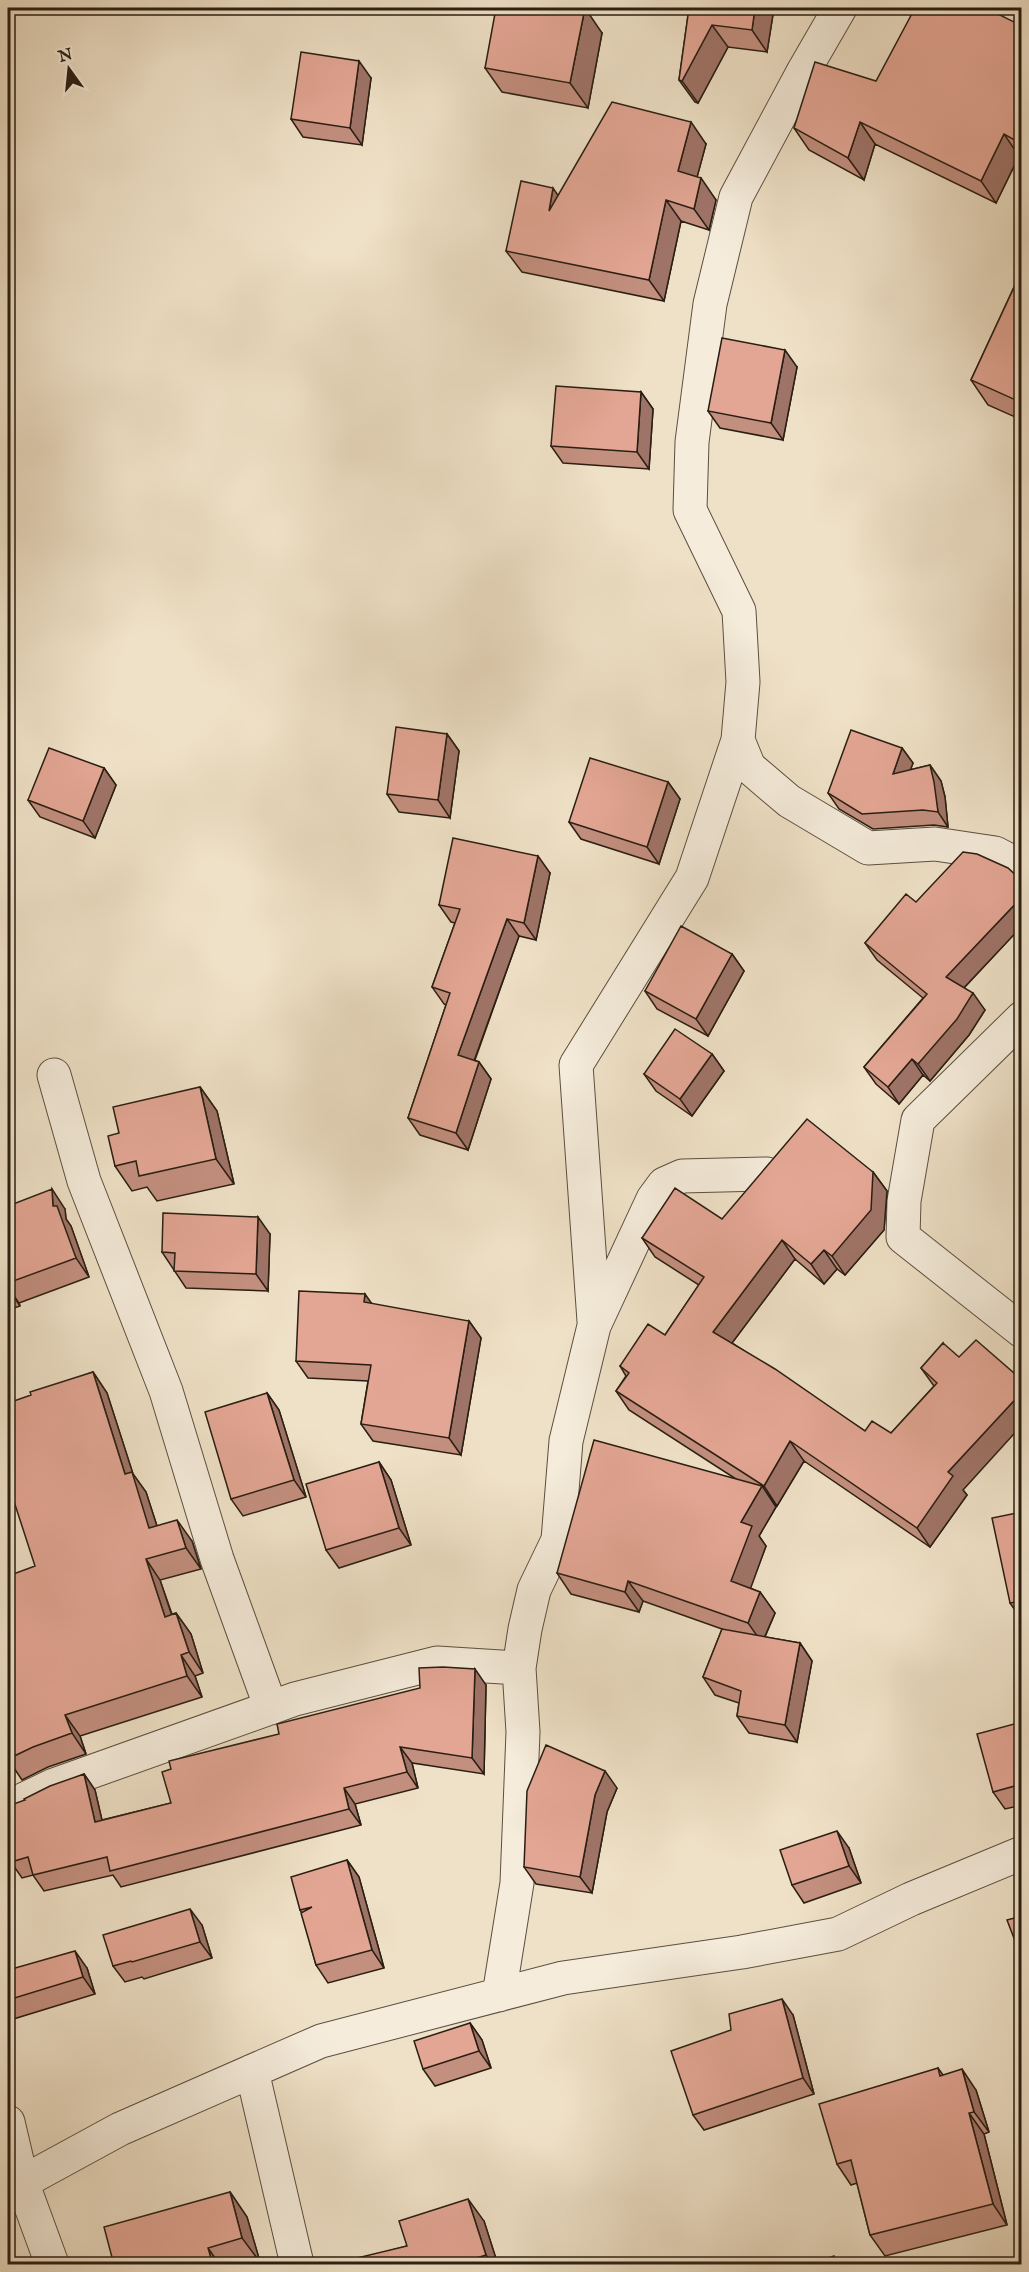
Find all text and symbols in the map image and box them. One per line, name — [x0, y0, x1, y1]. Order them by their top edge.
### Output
north arrow — [39, 39, 99, 99]
text: N — [55, 45, 75, 68]

